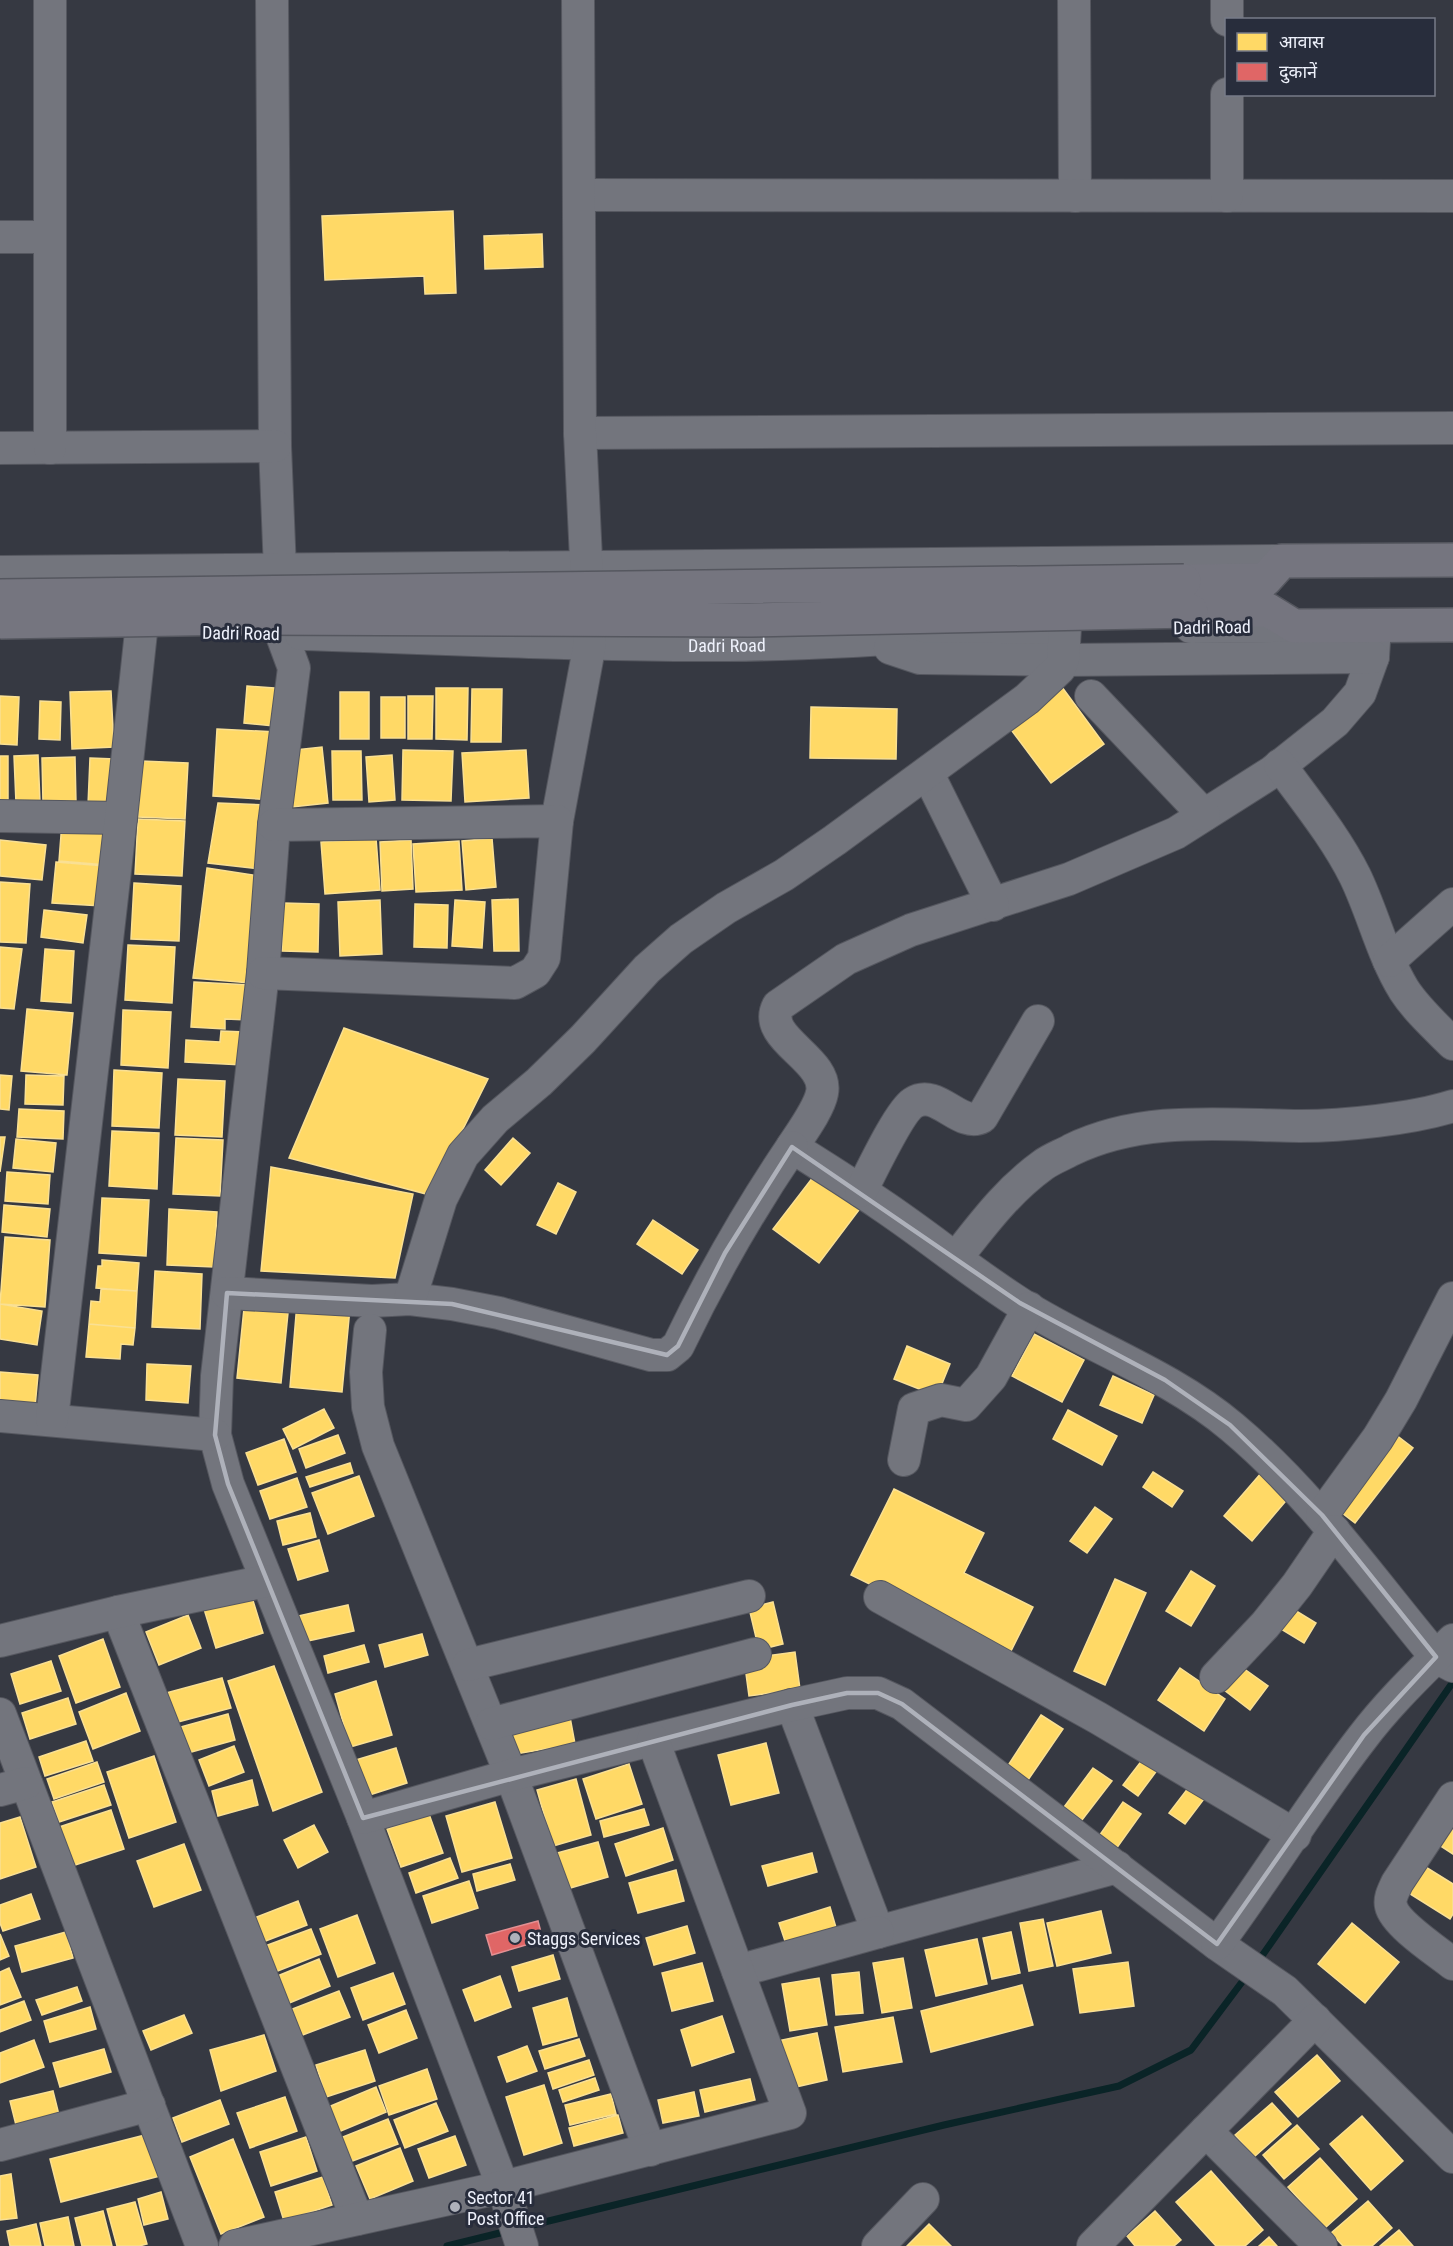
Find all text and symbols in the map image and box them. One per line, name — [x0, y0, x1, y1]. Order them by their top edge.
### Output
legend — [1225, 18, 1435, 96]
text: आवास — [1279, 31, 1325, 52]
text: दुकानें — [1279, 61, 1318, 84]
street label: Dadri Road — [1173, 616, 1251, 638]
street label: Dadri Road — [202, 622, 280, 644]
street label: Dadri Road — [688, 634, 766, 656]
place label: Staggs Services — [527, 1928, 641, 1949]
marker: Staggs Services — [508, 1931, 522, 1945]
place label: Sector 41 Post Office — [467, 2187, 545, 2229]
marker: Sector 41 Post Office — [448, 2200, 462, 2214]

